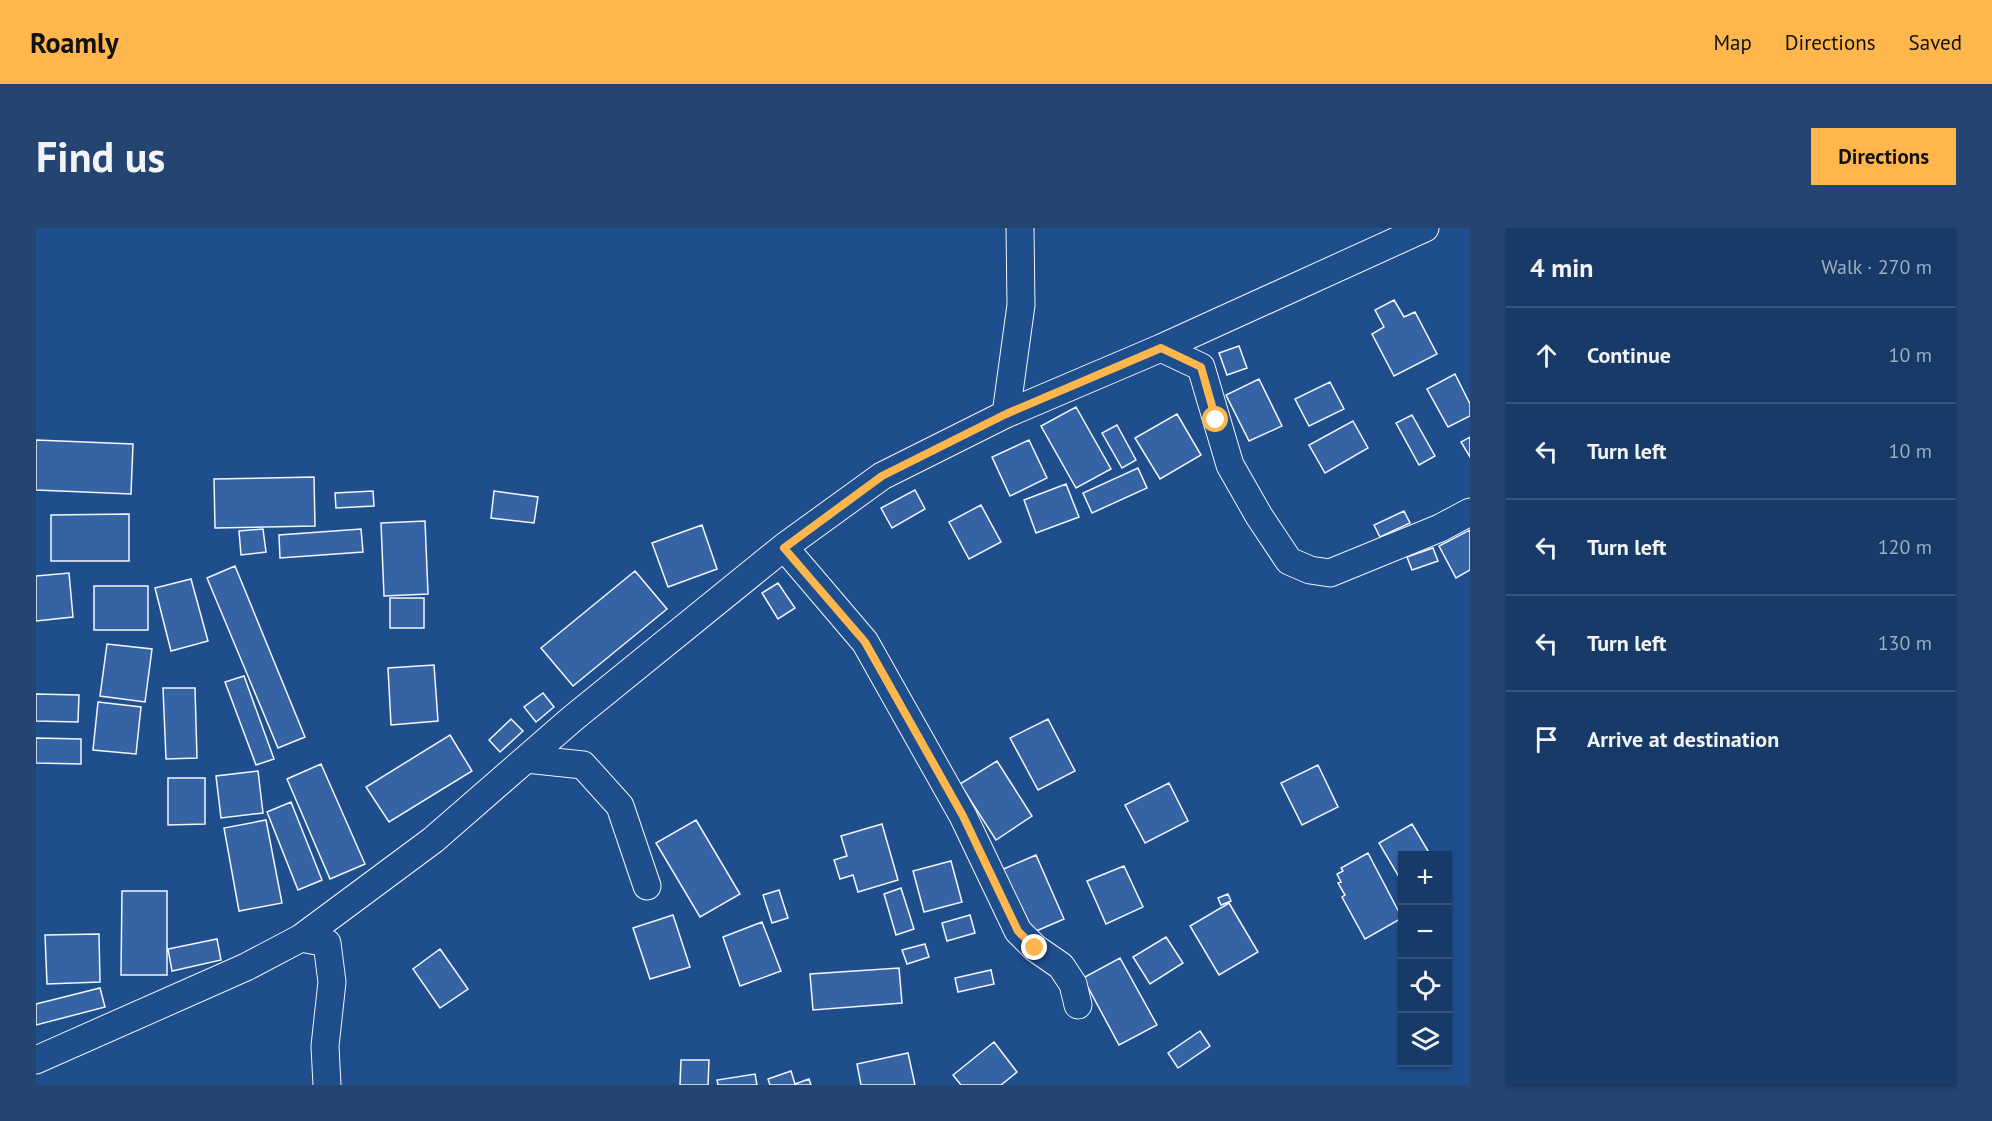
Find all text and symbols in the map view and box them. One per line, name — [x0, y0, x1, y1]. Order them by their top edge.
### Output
text: Roamly — [30, 24, 119, 61]
text: Map — [1713, 29, 1752, 56]
text: Directions — [1785, 29, 1876, 56]
text: Saved — [1909, 29, 1962, 56]
button: Directions — [1811, 128, 1956, 185]
text: Find us — [36, 129, 165, 184]
text: 4 min — [1530, 251, 1593, 284]
text: Walk · 270 m — [1821, 254, 1932, 280]
icon: ahead — [1530, 339, 1563, 372]
text: Continue — [1587, 341, 1671, 369]
text: 10 m — [1889, 342, 1932, 368]
route start — [1202, 406, 1228, 432]
icon: left — [1530, 435, 1563, 468]
text: Turn left — [1587, 437, 1667, 465]
text: 10 m — [1889, 438, 1932, 464]
icon: left — [1530, 531, 1563, 564]
text: Turn left — [1587, 533, 1667, 561]
text: 120 m — [1878, 534, 1932, 560]
icon: left — [1530, 627, 1563, 660]
text: Turn left — [1587, 629, 1667, 657]
text: 130 m — [1878, 630, 1932, 656]
icon: arrive — [1530, 723, 1563, 756]
text: Arrive at destination — [1587, 725, 1779, 753]
map controls — [1398, 851, 1452, 1067]
button: + — [1398, 851, 1452, 905]
button: − — [1398, 905, 1452, 959]
route end — [1021, 934, 1047, 960]
button: locate — [1398, 959, 1452, 1013]
button: layers — [1398, 1013, 1452, 1067]

